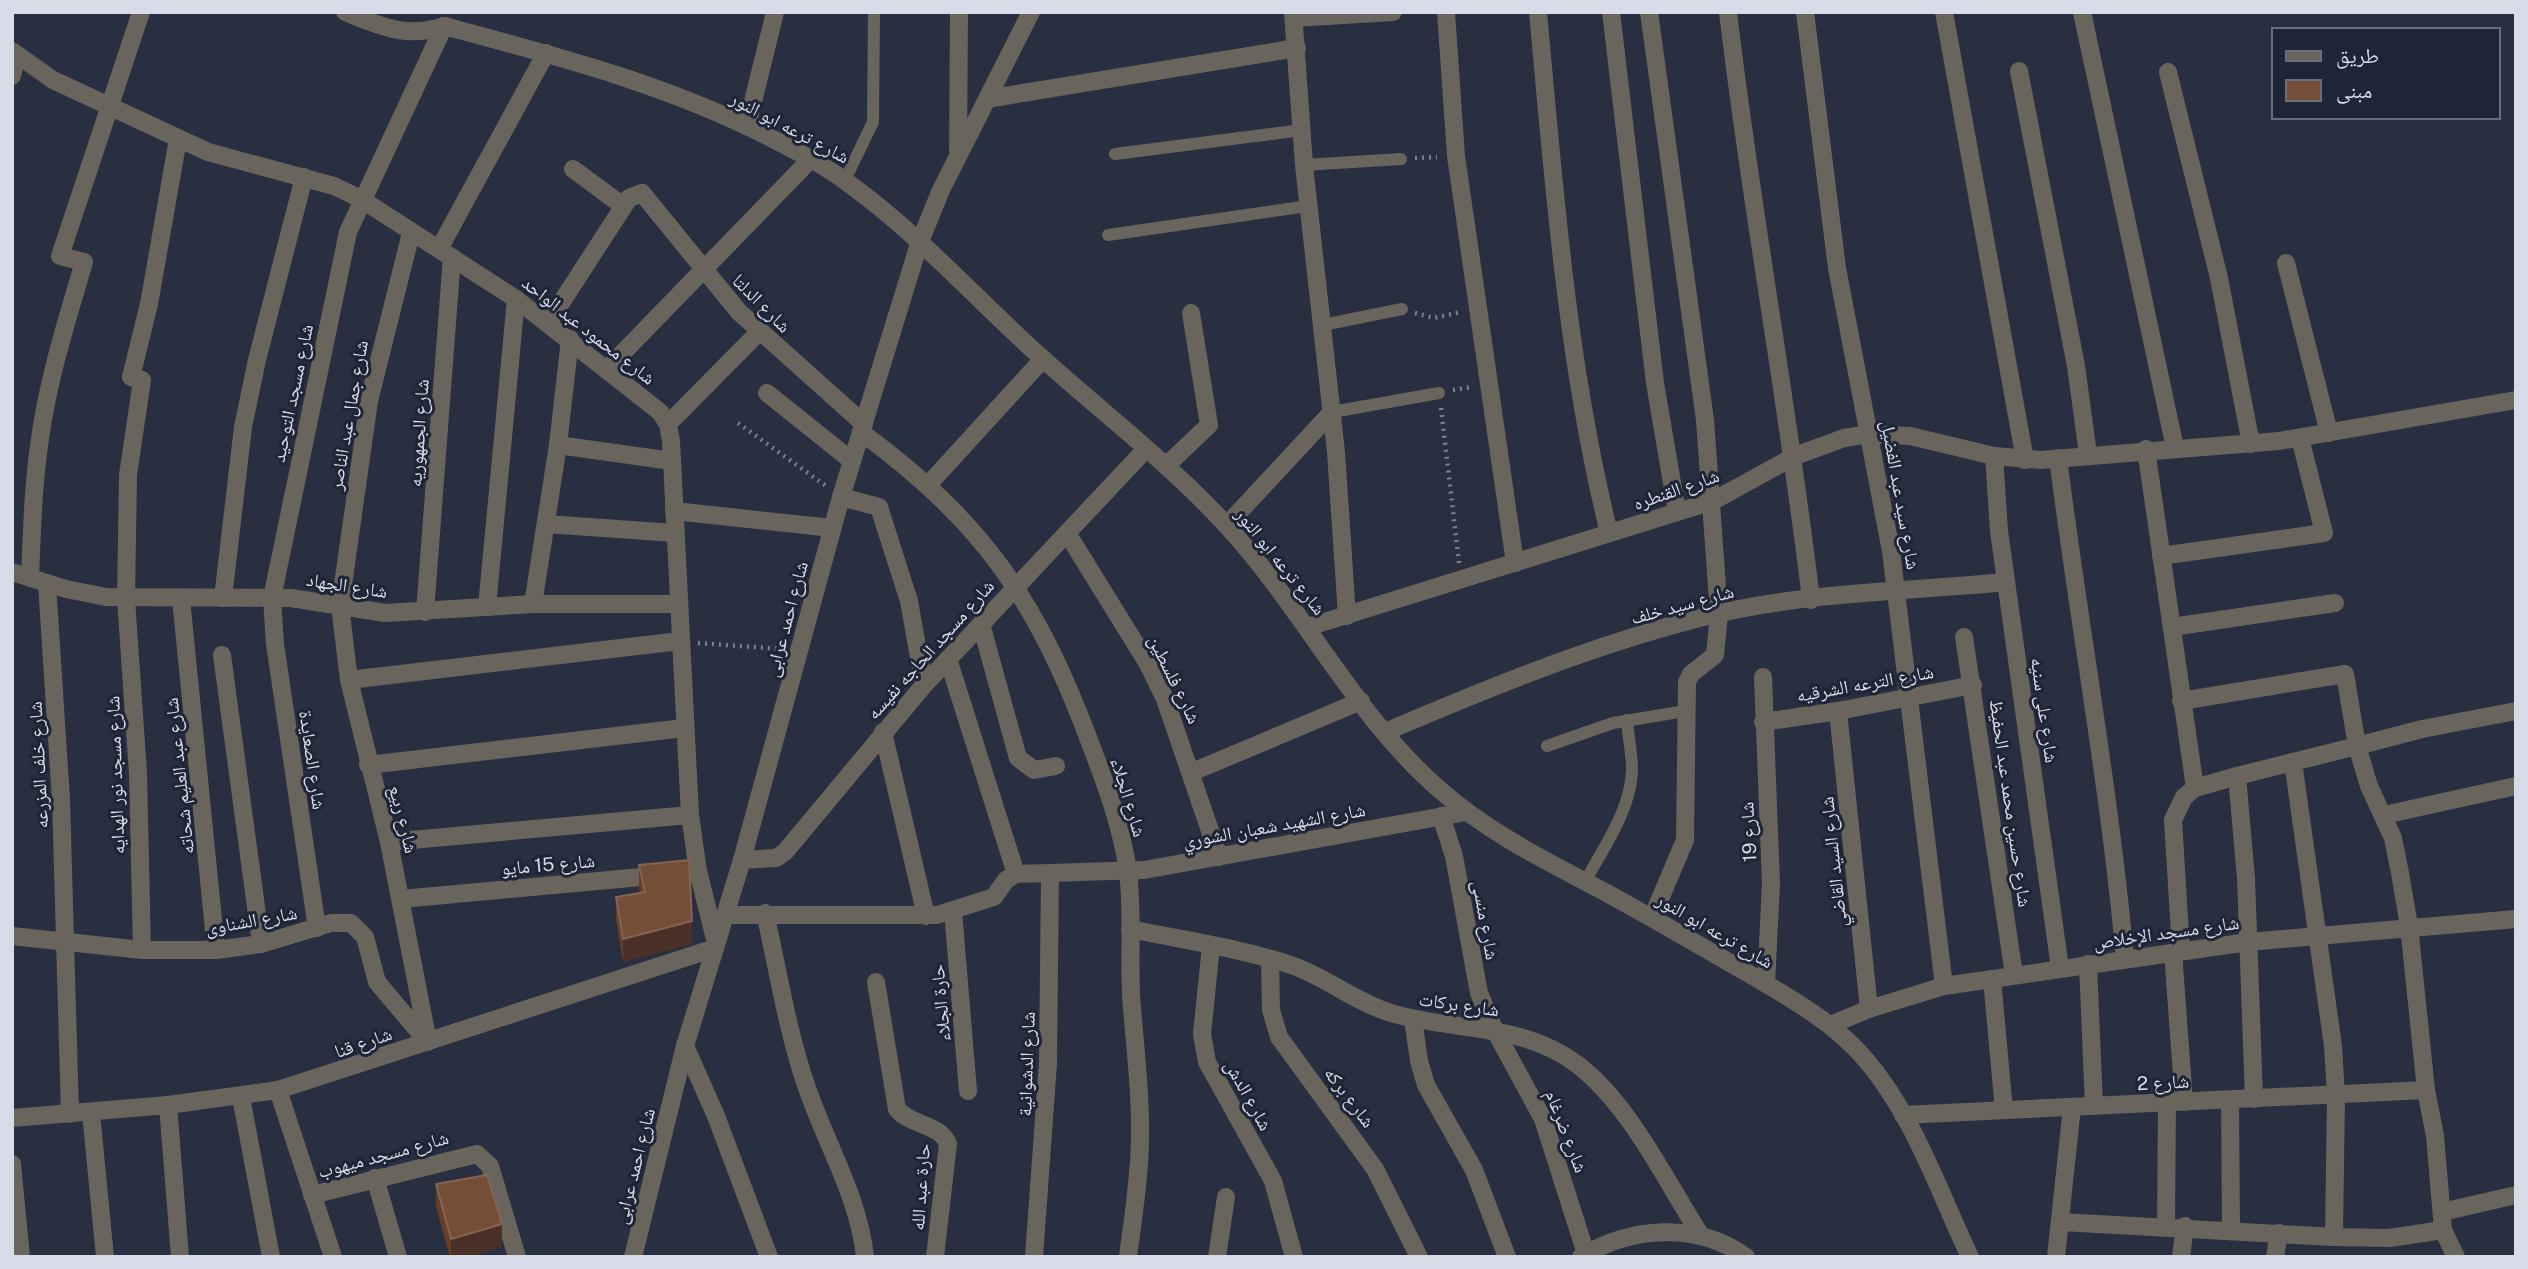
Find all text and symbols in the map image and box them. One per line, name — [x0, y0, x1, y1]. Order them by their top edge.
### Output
legend — [2272, 28, 2500, 119]
text: طريق — [2336, 43, 2379, 69]
text: مبنى — [2336, 78, 2372, 104]
street label: شارع ترعه ابو النور — [726, 86, 853, 168]
street label: شارع الدلتا — [727, 269, 796, 338]
street label: شارع محمود عبد الواحد — [517, 271, 660, 390]
street label: شارع مسجد التوحيد — [267, 322, 318, 464]
street label: شارع جمال عبد الناصر — [324, 338, 373, 493]
street label: شارع الجمهوريه — [403, 378, 434, 488]
street label: شارع سيد عبد الفضيل — [1876, 419, 1925, 572]
street label: شارع القنطره — [1630, 464, 1722, 515]
street label: شارع ترعه ابو النور — [1230, 502, 1331, 620]
street label: شارع احمد عرابى — [760, 559, 813, 680]
street label: شارع الجهاد — [305, 568, 389, 603]
street label: شارع مسجد الحاجه نفيسه — [862, 575, 999, 724]
street label: شارع سيد خلف — [1628, 580, 1736, 629]
street label: شارع فلسطين — [1143, 631, 1206, 727]
street label: شارع على سنيه — [2026, 656, 2063, 764]
street label: شارع الترعه الشرقيه — [1795, 660, 1935, 707]
street label: شارع مسجد نور الهدايه — [101, 695, 130, 855]
street label: شارع عبد العليم شحاته — [160, 697, 200, 855]
street label: شارع حسين محمد عبد الحفيظ — [1985, 698, 2036, 908]
street label: شارع خلف المزرعه — [24, 701, 53, 829]
street label: شارع الصعايدة — [294, 709, 331, 811]
street label: شارع الجلاء — [1106, 755, 1151, 840]
street label: شارع ربيع — [383, 783, 423, 856]
street label: شارع السيد القاضي — [1815, 795, 1856, 928]
street label: شارع الشهيد شعبان الشوري — [1181, 798, 1368, 857]
street label: شارع 19 — [1735, 801, 1762, 863]
street label: شارع 15 مايو — [500, 849, 596, 880]
street label: شارع منسى — [1467, 878, 1504, 962]
street label: شارع ترعه ابو النور — [1651, 887, 1777, 973]
street label: شارع الشناوى — [203, 901, 299, 940]
street label: شارع مسجد الإخلاص — [2092, 911, 2241, 955]
street label: حارة الجلاء — [926, 963, 955, 1043]
street label: شارع بركات — [1417, 987, 1501, 1022]
street label: شارع الدشوانية — [1013, 1011, 1040, 1117]
street label: شارع قنا — [331, 1022, 395, 1063]
street label: شارع الدش — [1220, 1056, 1277, 1135]
street label: شارع بركه — [1319, 1062, 1380, 1132]
street label: شارع 2 — [2136, 1070, 2190, 1095]
street label: شارع ضرغام — [1538, 1086, 1593, 1177]
street label: شارع احمد عرابى — [609, 1106, 660, 1227]
street label: شارع مسجد ميهوب — [315, 1126, 451, 1183]
street label: حارة عبد الله — [906, 1143, 935, 1231]

